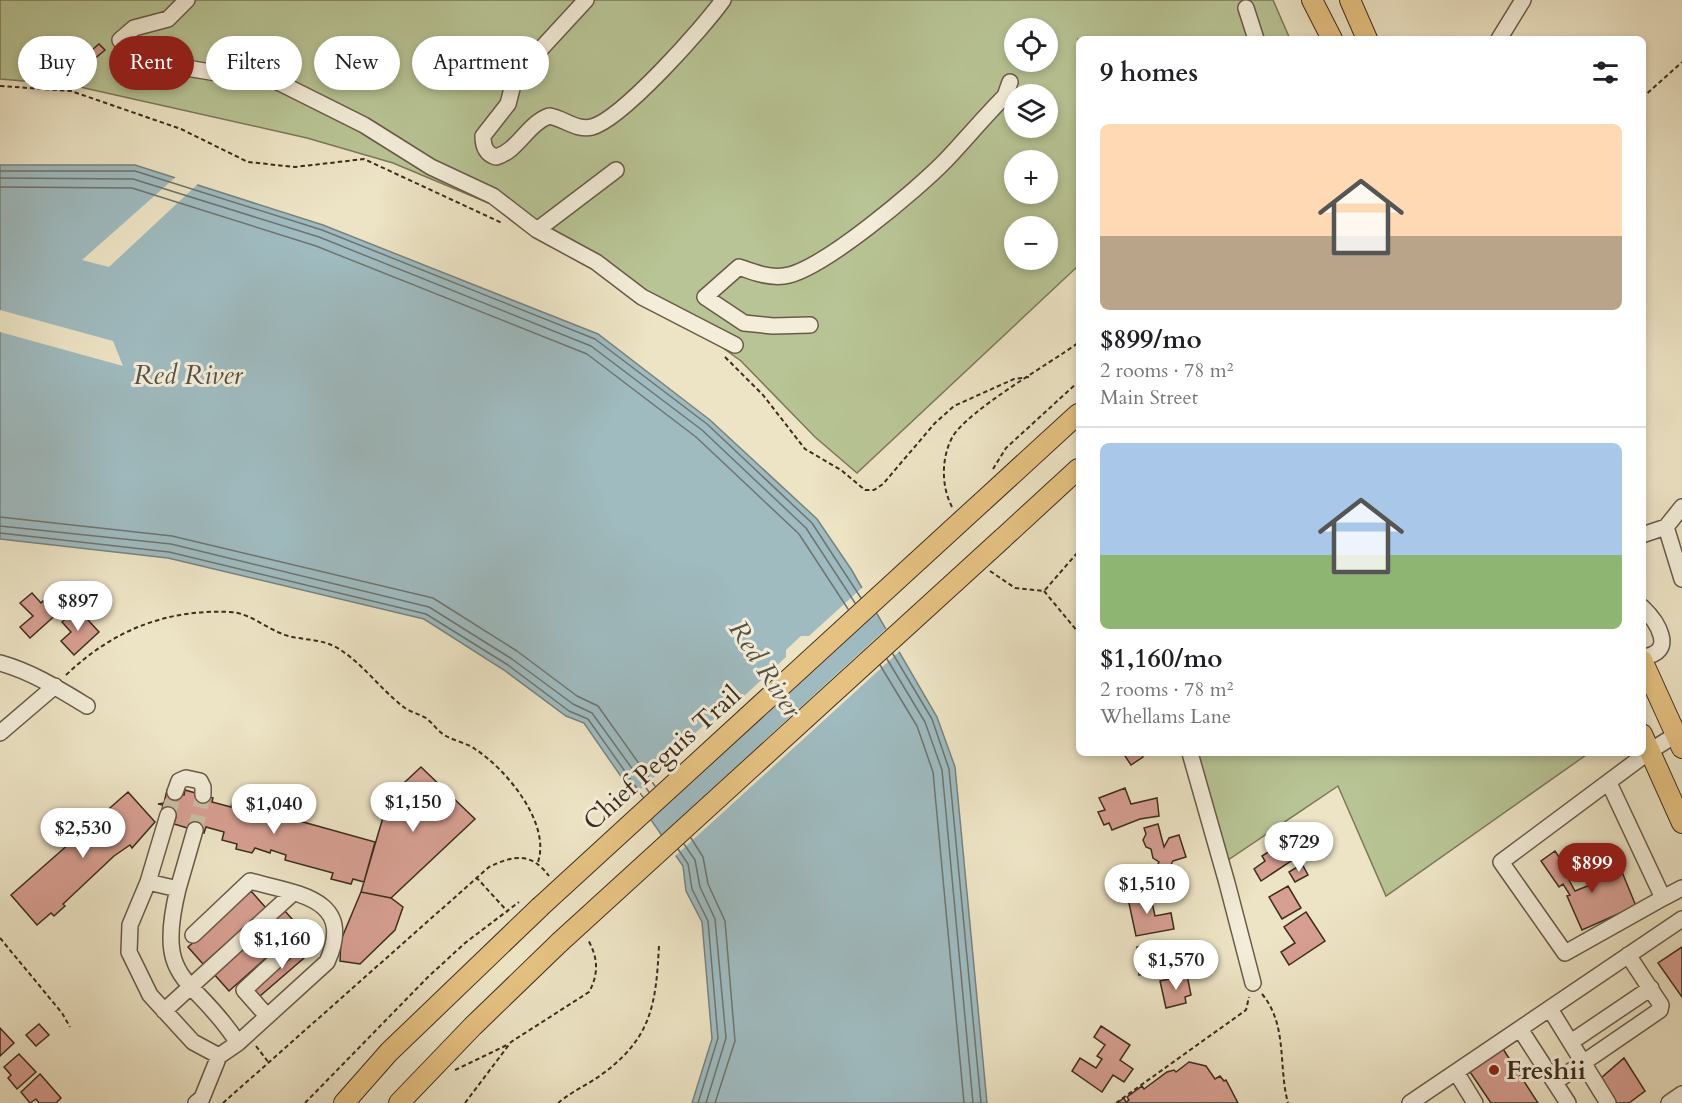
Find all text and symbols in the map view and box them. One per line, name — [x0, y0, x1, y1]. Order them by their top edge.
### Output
map controls — [1004, 18, 1058, 270]
button: locate — [1004, 18, 1058, 72]
chip: Buy — [18, 36, 97, 90]
chip: Rent — [109, 36, 194, 90]
chip: Filters — [206, 36, 302, 90]
chip: New — [314, 36, 400, 90]
chip: Apartment — [412, 36, 549, 90]
text: 9 homes — [1100, 55, 1198, 90]
icon: filters — [1589, 56, 1622, 89]
button: layers — [1004, 84, 1058, 138]
button: + — [1004, 150, 1058, 204]
icon: home — [1307, 163, 1415, 271]
button: − — [1004, 216, 1058, 270]
text: $899/mo — [1100, 322, 1202, 357]
water label: Red River — [133, 357, 244, 394]
text: 2 rooms · 78 m² — [1100, 357, 1233, 384]
text: Main Street — [1100, 384, 1198, 411]
icon: home — [1307, 482, 1415, 590]
pin: $897 — [42, 581, 114, 632]
text: $897 — [58, 587, 98, 614]
water label: Red River — [720, 613, 811, 726]
text: $1,160/mo — [1100, 641, 1223, 676]
text: 2 rooms · 78 m² — [1100, 676, 1233, 703]
street label: Chief Peguis Trail — [576, 678, 749, 838]
text: Whellams Lane — [1100, 703, 1231, 730]
pin: $1,150 — [364, 782, 462, 833]
pin: $1,040 — [225, 784, 323, 835]
text: $1,150 — [384, 788, 442, 815]
text: $1,040 — [245, 790, 303, 817]
pin: $2,530 — [34, 808, 132, 859]
text: $2,530 — [54, 814, 112, 841]
pin: $729 — [1263, 822, 1335, 873]
text: $729 — [1279, 828, 1319, 855]
pin: $899 — [1556, 843, 1628, 894]
text: $899 — [1572, 849, 1612, 876]
pin: $1,510 — [1098, 864, 1196, 915]
text: $1,510 — [1118, 870, 1176, 897]
pin: $1,160 — [233, 919, 331, 970]
text: $1,160 — [253, 925, 311, 952]
pin: $1,570 — [1127, 940, 1225, 991]
text: $1,570 — [1147, 946, 1205, 973]
place label: Freshii — [1506, 1053, 1586, 1088]
marker: Freshii — [1487, 1063, 1501, 1077]

